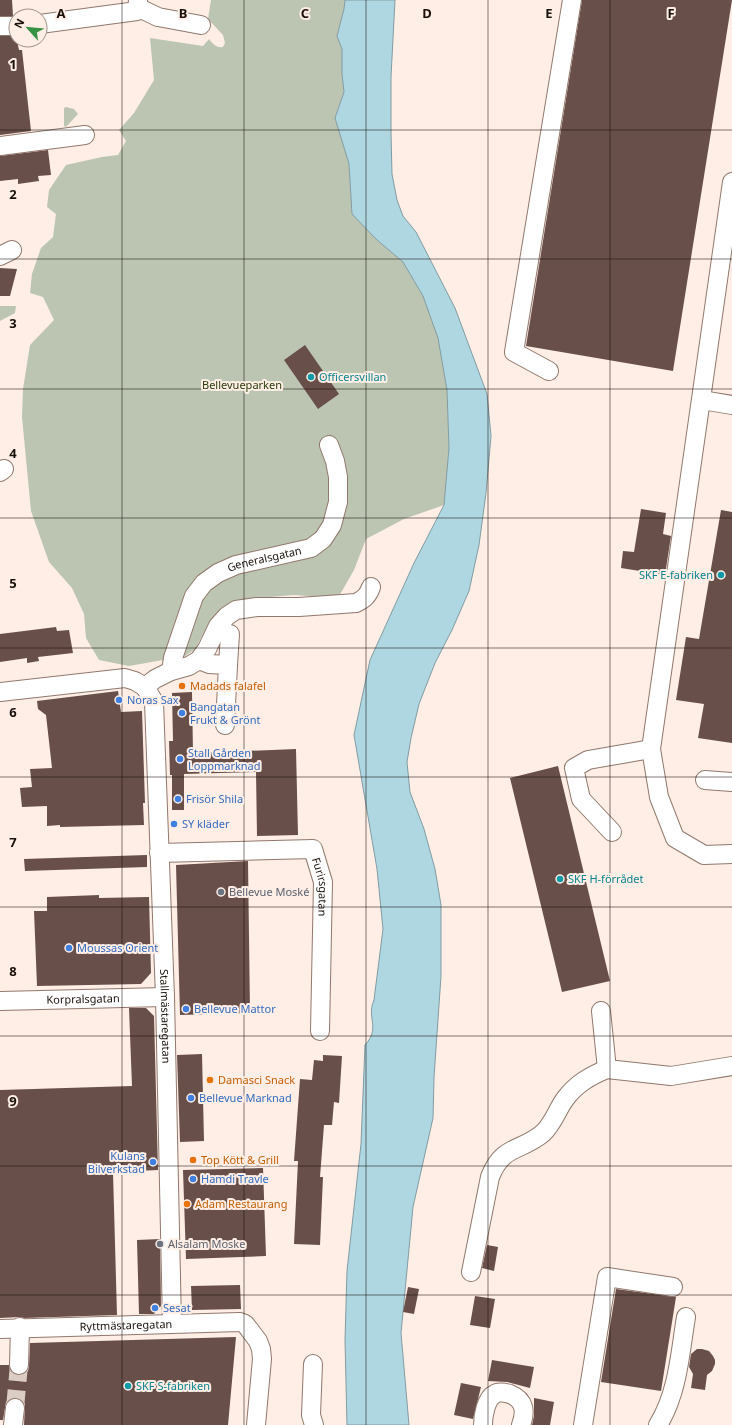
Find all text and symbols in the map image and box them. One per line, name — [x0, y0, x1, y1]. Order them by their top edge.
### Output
text: A — [57, 4, 66, 22]
text: B — [179, 4, 187, 22]
text: C — [301, 4, 309, 22]
text: D — [422, 4, 432, 22]
text: E — [545, 4, 553, 22]
text: F — [667, 4, 675, 22]
north arrow — [8, 8, 48, 48]
text: N — [10, 16, 27, 31]
text: 1 — [9, 55, 17, 73]
text: 2 — [9, 185, 17, 203]
text: 3 — [9, 314, 17, 332]
place label: Officersvillan — [319, 369, 386, 384]
marker: Officersvillan — [306, 372, 316, 382]
park label: Bellevueparken — [202, 377, 282, 392]
text: 4 — [9, 444, 17, 462]
street label: Generalsgatan — [225, 542, 303, 575]
place label: SKF E-fabriken — [639, 567, 713, 582]
marker: SKF E-fabriken — [716, 570, 726, 580]
text: 5 — [9, 574, 17, 592]
place label: Madads falafel — [190, 678, 266, 693]
marker: Madads falafel — [177, 681, 187, 691]
place label: Noras Sax — [127, 692, 179, 707]
marker: Noras Sax — [114, 695, 124, 705]
place label: Bangatan Frukt & Grönt — [190, 699, 260, 727]
text: 6 — [9, 703, 17, 721]
marker: Bangatan Frukt & Grönt — [177, 708, 187, 718]
place label: Stall Gården Loppmarknad — [188, 745, 261, 773]
marker: Stall Gården Loppmarknad — [175, 754, 185, 764]
place label: Frisör Shila — [186, 791, 243, 806]
marker: Frisör Shila — [173, 794, 183, 804]
place label: SY kläder — [182, 816, 230, 831]
marker: SY kläder — [169, 819, 179, 829]
text: 7 — [9, 833, 17, 851]
street label: Furirsgatan — [309, 855, 331, 916]
place label: SKF H-förrådet — [568, 871, 644, 886]
marker: SKF H-förrådet — [555, 874, 565, 884]
place label: Bellevue Moské — [229, 884, 309, 899]
marker: Bellevue Moské — [216, 887, 226, 897]
place label: Moussas Orient — [77, 940, 158, 955]
marker: Moussas Orient — [64, 943, 74, 953]
text: 8 — [9, 962, 17, 980]
street label: Stallmästaregatan — [157, 969, 174, 1064]
street label: Korpralsgatan — [46, 990, 120, 1007]
place label: Bellevue Mattor — [194, 1001, 276, 1016]
marker: Bellevue Mattor — [181, 1004, 191, 1014]
place label: Damasci Snack — [218, 1072, 295, 1087]
marker: Damasci Snack — [205, 1075, 215, 1085]
place label: Bellevue Marknad — [199, 1090, 292, 1105]
text: 9 — [9, 1092, 17, 1110]
marker: Bellevue Marknad — [186, 1093, 196, 1103]
place label: Kulans Bilverkstad — [88, 1148, 145, 1176]
place label: Top Kött & Grill — [201, 1152, 279, 1167]
marker: Top Kött & Grill — [188, 1155, 198, 1165]
marker: Kulans Bilverkstad — [148, 1157, 158, 1167]
place label: Hamdi Travle — [201, 1171, 269, 1186]
marker: Hamdi Travle — [188, 1174, 198, 1184]
place label: Adam Restaurang — [195, 1196, 287, 1211]
marker: Adam Restaurang — [182, 1199, 192, 1209]
place label: Alsalam Moske — [168, 1236, 245, 1251]
marker: Alsalam Moske — [155, 1239, 165, 1249]
place label: Sesat — [163, 1300, 191, 1315]
marker: Sesat — [150, 1303, 160, 1313]
street label: Ryttmästaregatan — [79, 1316, 173, 1334]
place label: SKF S-fabriken — [136, 1378, 210, 1393]
marker: SKF S-fabriken — [123, 1381, 133, 1391]

